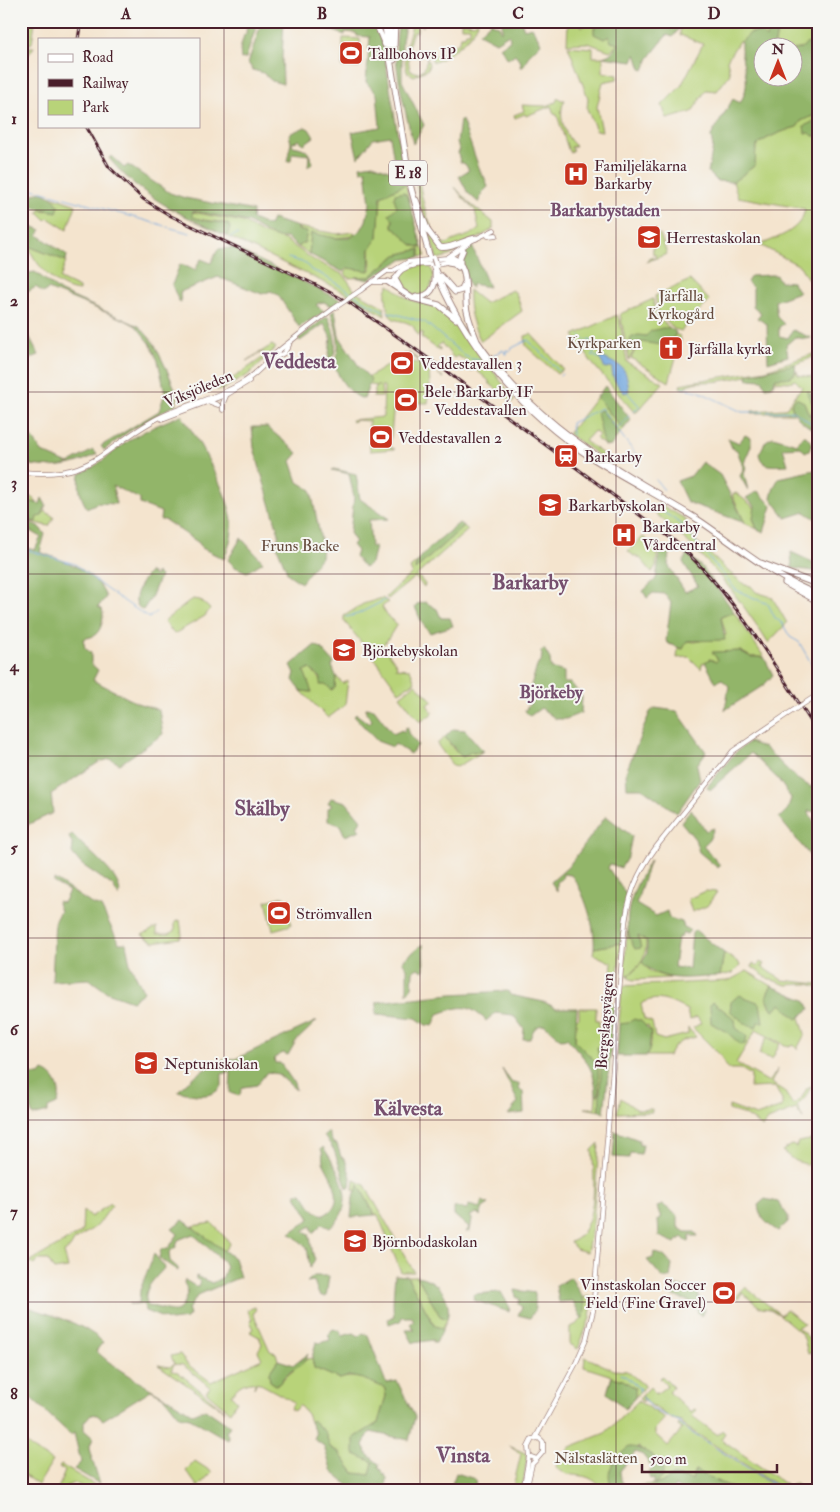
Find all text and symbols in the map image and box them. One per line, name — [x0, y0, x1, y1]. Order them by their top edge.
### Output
text: A — [120, 4, 132, 24]
text: B — [317, 4, 327, 24]
text: C — [512, 4, 524, 24]
text: D — [707, 4, 721, 24]
legend — [38, 38, 200, 128]
north arrow — [752, 38, 802, 88]
sports icon: Tallbohovs IP — [338, 40, 364, 66]
text: N — [771, 41, 785, 58]
place label: Tallbohovs IP — [368, 44, 456, 64]
text: Road — [82, 48, 114, 67]
text: Railway — [82, 74, 129, 93]
text: Park — [82, 98, 109, 117]
text: 1 — [11, 109, 17, 129]
place label: Familjeläkarna Barkarby — [594, 156, 687, 194]
road number: E 18 — [389, 160, 427, 186]
hospital icon: Familjeläkarna Barkarby — [563, 161, 589, 187]
district label: Barkarbystaden — [550, 199, 661, 222]
school or university icon: Herrestaskolan — [636, 224, 662, 250]
place label: Herrestaskolan — [666, 228, 761, 248]
park label: Järfälla Kyrkogård — [648, 286, 715, 324]
text: 2 — [10, 291, 18, 311]
park label: Kyrkparken — [567, 333, 641, 354]
church icon: Järfälla kyrka — [658, 335, 684, 361]
place label: Järfälla kyrka — [687, 339, 772, 360]
district label: Veddesta — [261, 348, 337, 375]
sports icon: Veddestavallen 3 — [389, 350, 415, 376]
place label: Veddestavallen 3 — [420, 354, 522, 374]
street label: Viksjöleden — [161, 365, 236, 412]
place label: Bele Barkarby IF - Veddestavallen — [424, 382, 533, 420]
sports icon: Bele Barkarby IF - Veddestavallen — [393, 387, 419, 413]
sports icon: Veddestavallen 2 — [368, 424, 394, 450]
place label: Veddestavallen 2 — [398, 428, 502, 448]
station icon: Barkarby — [553, 443, 579, 469]
place label: Barkarby — [584, 447, 643, 467]
text: 3 — [11, 473, 17, 493]
school or university icon: Barkarbyskolan — [537, 492, 563, 518]
place label: Barkarbyskolan — [568, 496, 665, 516]
place label: Barkarby Vårdcentral — [642, 517, 716, 555]
hospital icon: Barkarby Vårdcentral — [611, 522, 637, 548]
park label: Fruns Backe — [261, 536, 340, 556]
district label: Barkarby — [492, 569, 569, 596]
school or university icon: Björkebyskolan — [331, 637, 357, 663]
place label: Björkebyskolan — [362, 641, 458, 661]
text: 4 — [9, 656, 20, 676]
district label: Björkeby — [519, 681, 584, 704]
district label: Skälby — [235, 795, 290, 822]
text: 5 — [10, 838, 18, 858]
sports icon: Strömvallen — [266, 900, 292, 926]
place label: Strömvallen — [296, 904, 372, 924]
street label: Bergslagsvägen — [592, 972, 618, 1070]
text: 6 — [10, 1020, 20, 1040]
school or university icon: Neptuniskolan — [133, 1050, 159, 1076]
place label: Neptuniskolan — [164, 1054, 258, 1075]
district label: Kälvesta — [374, 1095, 444, 1122]
text: 7 — [10, 1202, 18, 1222]
school or university icon: Björnbodaskolan — [342, 1228, 368, 1254]
place label: Björnbodaskolan — [372, 1232, 477, 1252]
place label: Vinstaskolan Soccer Field (Fine Gravel) — [580, 1275, 706, 1313]
sports icon: Vinstaskolan Soccer Field (Fine Gravel) — [711, 1280, 737, 1306]
text: 8 — [10, 1384, 18, 1404]
district label: Vinsta — [435, 1442, 491, 1469]
scale bar — [642, 1442, 778, 1474]
park label: Nälstaslätten — [554, 1448, 638, 1468]
text: 500 m — [650, 1450, 687, 1469]

